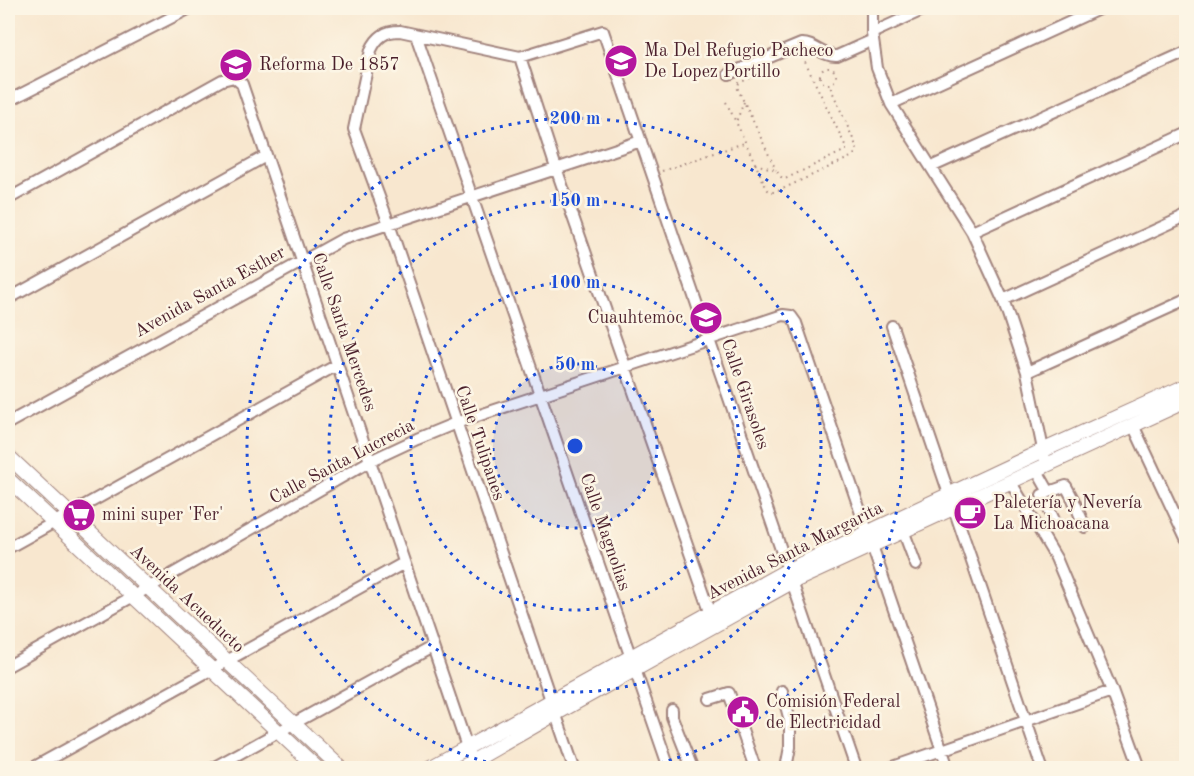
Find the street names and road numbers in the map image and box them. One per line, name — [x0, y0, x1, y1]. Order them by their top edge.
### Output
street label: Avenida Santa Esther — [132, 243, 289, 341]
street label: Calle Santa Mercedes — [308, 250, 380, 414]
street label: Calle Girasoles — [718, 336, 772, 452]
street label: Calle Tulipanes — [452, 383, 508, 503]
street label: Calle Santa Lucrecia — [267, 416, 417, 508]
street label: Calle Magnolias — [577, 471, 634, 593]
street label: Avenida Santa Margarita — [704, 499, 886, 603]
street label: Avenida Acueducto — [126, 542, 248, 656]

